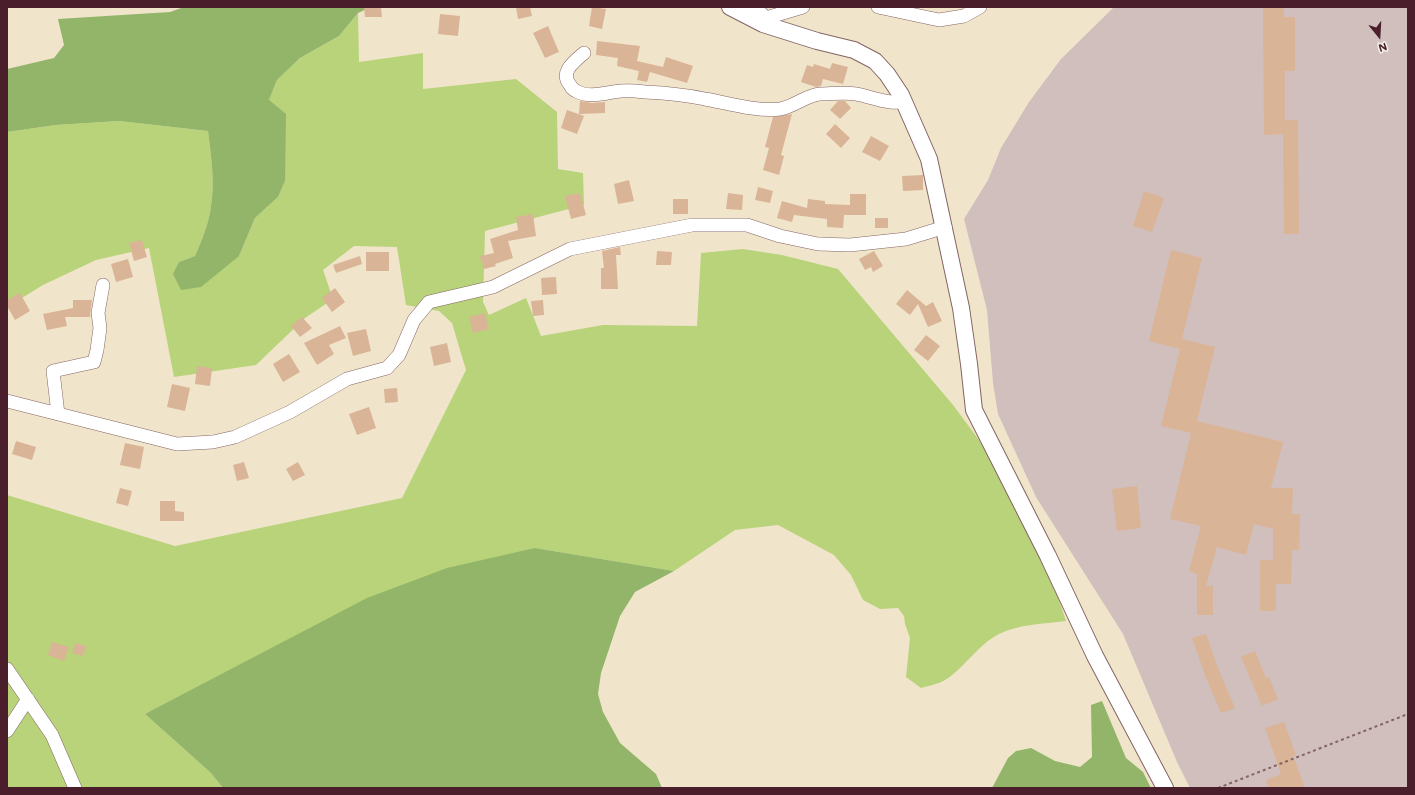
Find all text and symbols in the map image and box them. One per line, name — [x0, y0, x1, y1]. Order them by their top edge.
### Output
north arrow — [1359, 16, 1399, 56]
text: N — [1377, 39, 1389, 56]

